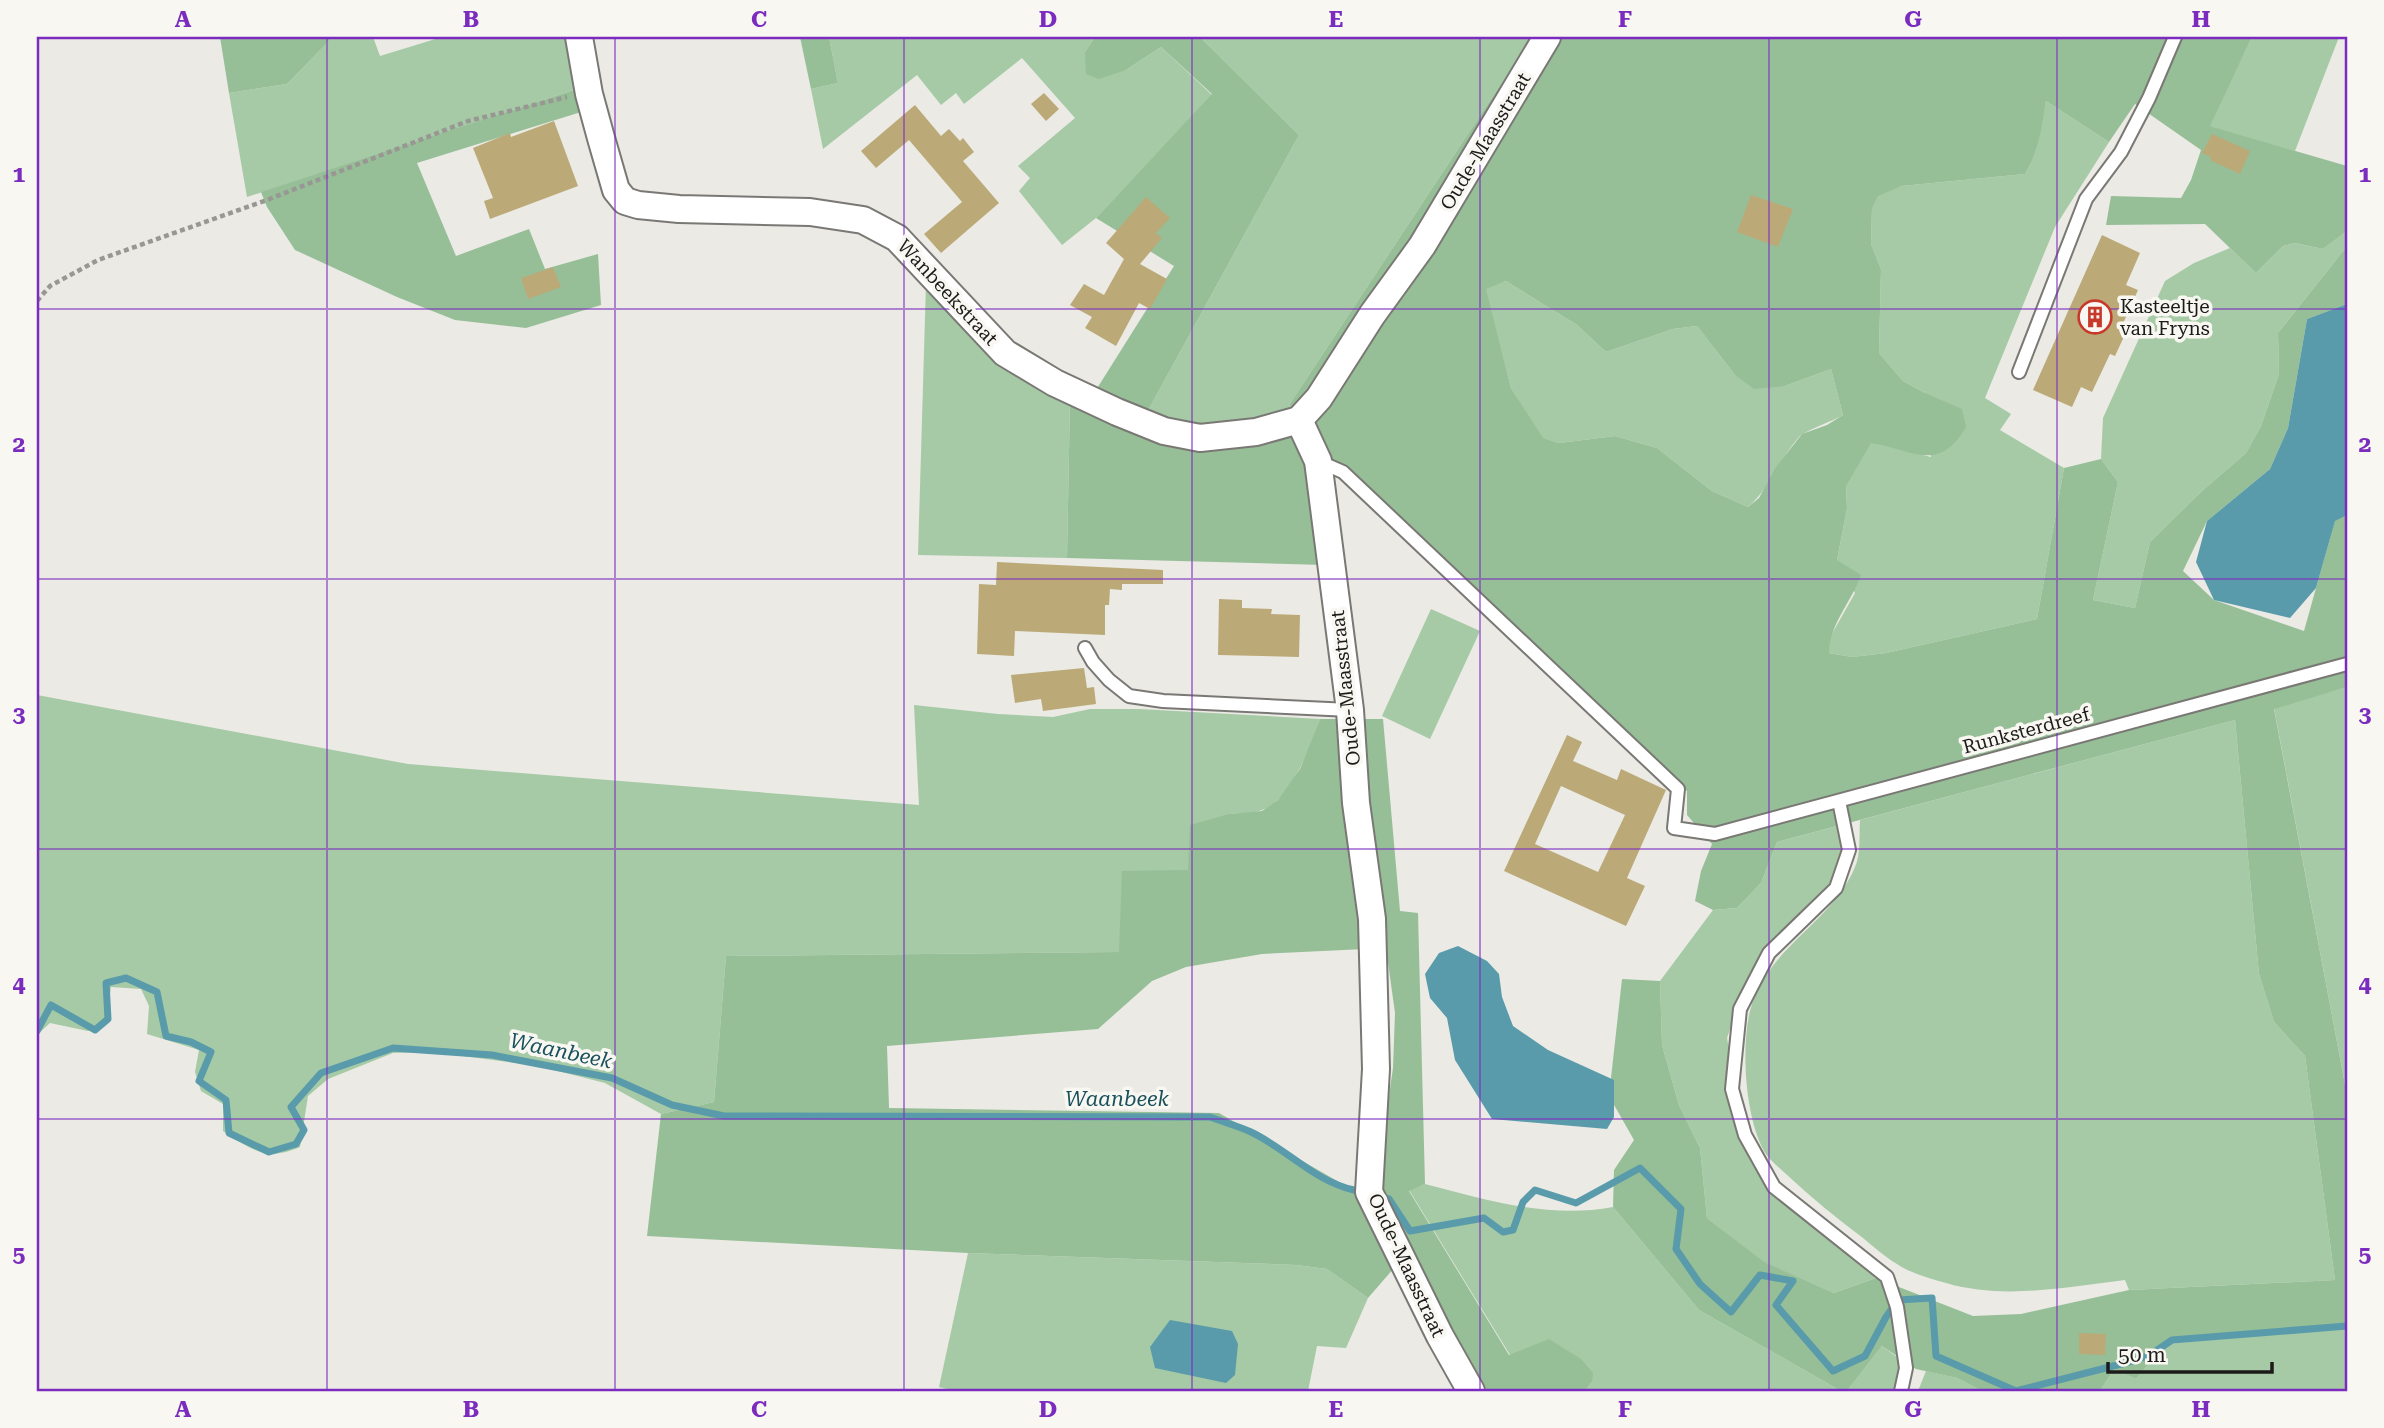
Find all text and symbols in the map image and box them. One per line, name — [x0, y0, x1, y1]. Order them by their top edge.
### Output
text: A — [175, 6, 192, 33]
text: B — [463, 6, 479, 33]
text: C — [751, 6, 767, 33]
text: D — [1039, 6, 1057, 33]
text: E — [1329, 6, 1343, 33]
text: F — [1618, 6, 1632, 33]
text: G — [1904, 6, 1922, 33]
text: H — [2192, 6, 2211, 33]
street label: Oude-Maasstraat — [1435, 68, 1536, 214]
text: 1 — [13, 161, 26, 188]
text: 1 — [2359, 161, 2372, 188]
street label: Wanbeekstraat — [893, 235, 1003, 350]
place label: Kasteeltje van Fryns — [2120, 295, 2210, 340]
building icon: Kasteeltje van Fryns — [2076, 298, 2114, 336]
text: 2 — [13, 431, 25, 458]
text: 2 — [2359, 431, 2371, 458]
street label: Oude-Maasstraat — [1326, 609, 1365, 767]
text: 3 — [13, 701, 26, 728]
text: 3 — [2359, 701, 2372, 728]
street label: Runksterdreef — [1960, 702, 2093, 758]
text: 4 — [13, 971, 26, 998]
text: 4 — [2359, 971, 2372, 998]
water label: Waanbeek — [508, 1028, 615, 1074]
water label: Waanbeek — [1065, 1087, 1170, 1111]
street label: Oude-Maasstraat — [1363, 1190, 1450, 1341]
text: 5 — [13, 1241, 26, 1268]
text: 5 — [2359, 1241, 2372, 1268]
scale bar — [2108, 1330, 2272, 1374]
text: 50 m — [2118, 1343, 2166, 1367]
text: A — [175, 1396, 192, 1423]
text: B — [463, 1396, 479, 1423]
text: C — [751, 1396, 767, 1423]
text: D — [1039, 1396, 1057, 1423]
text: E — [1329, 1396, 1343, 1423]
text: F — [1618, 1396, 1632, 1423]
text: G — [1904, 1396, 1922, 1423]
text: H — [2192, 1396, 2211, 1423]

